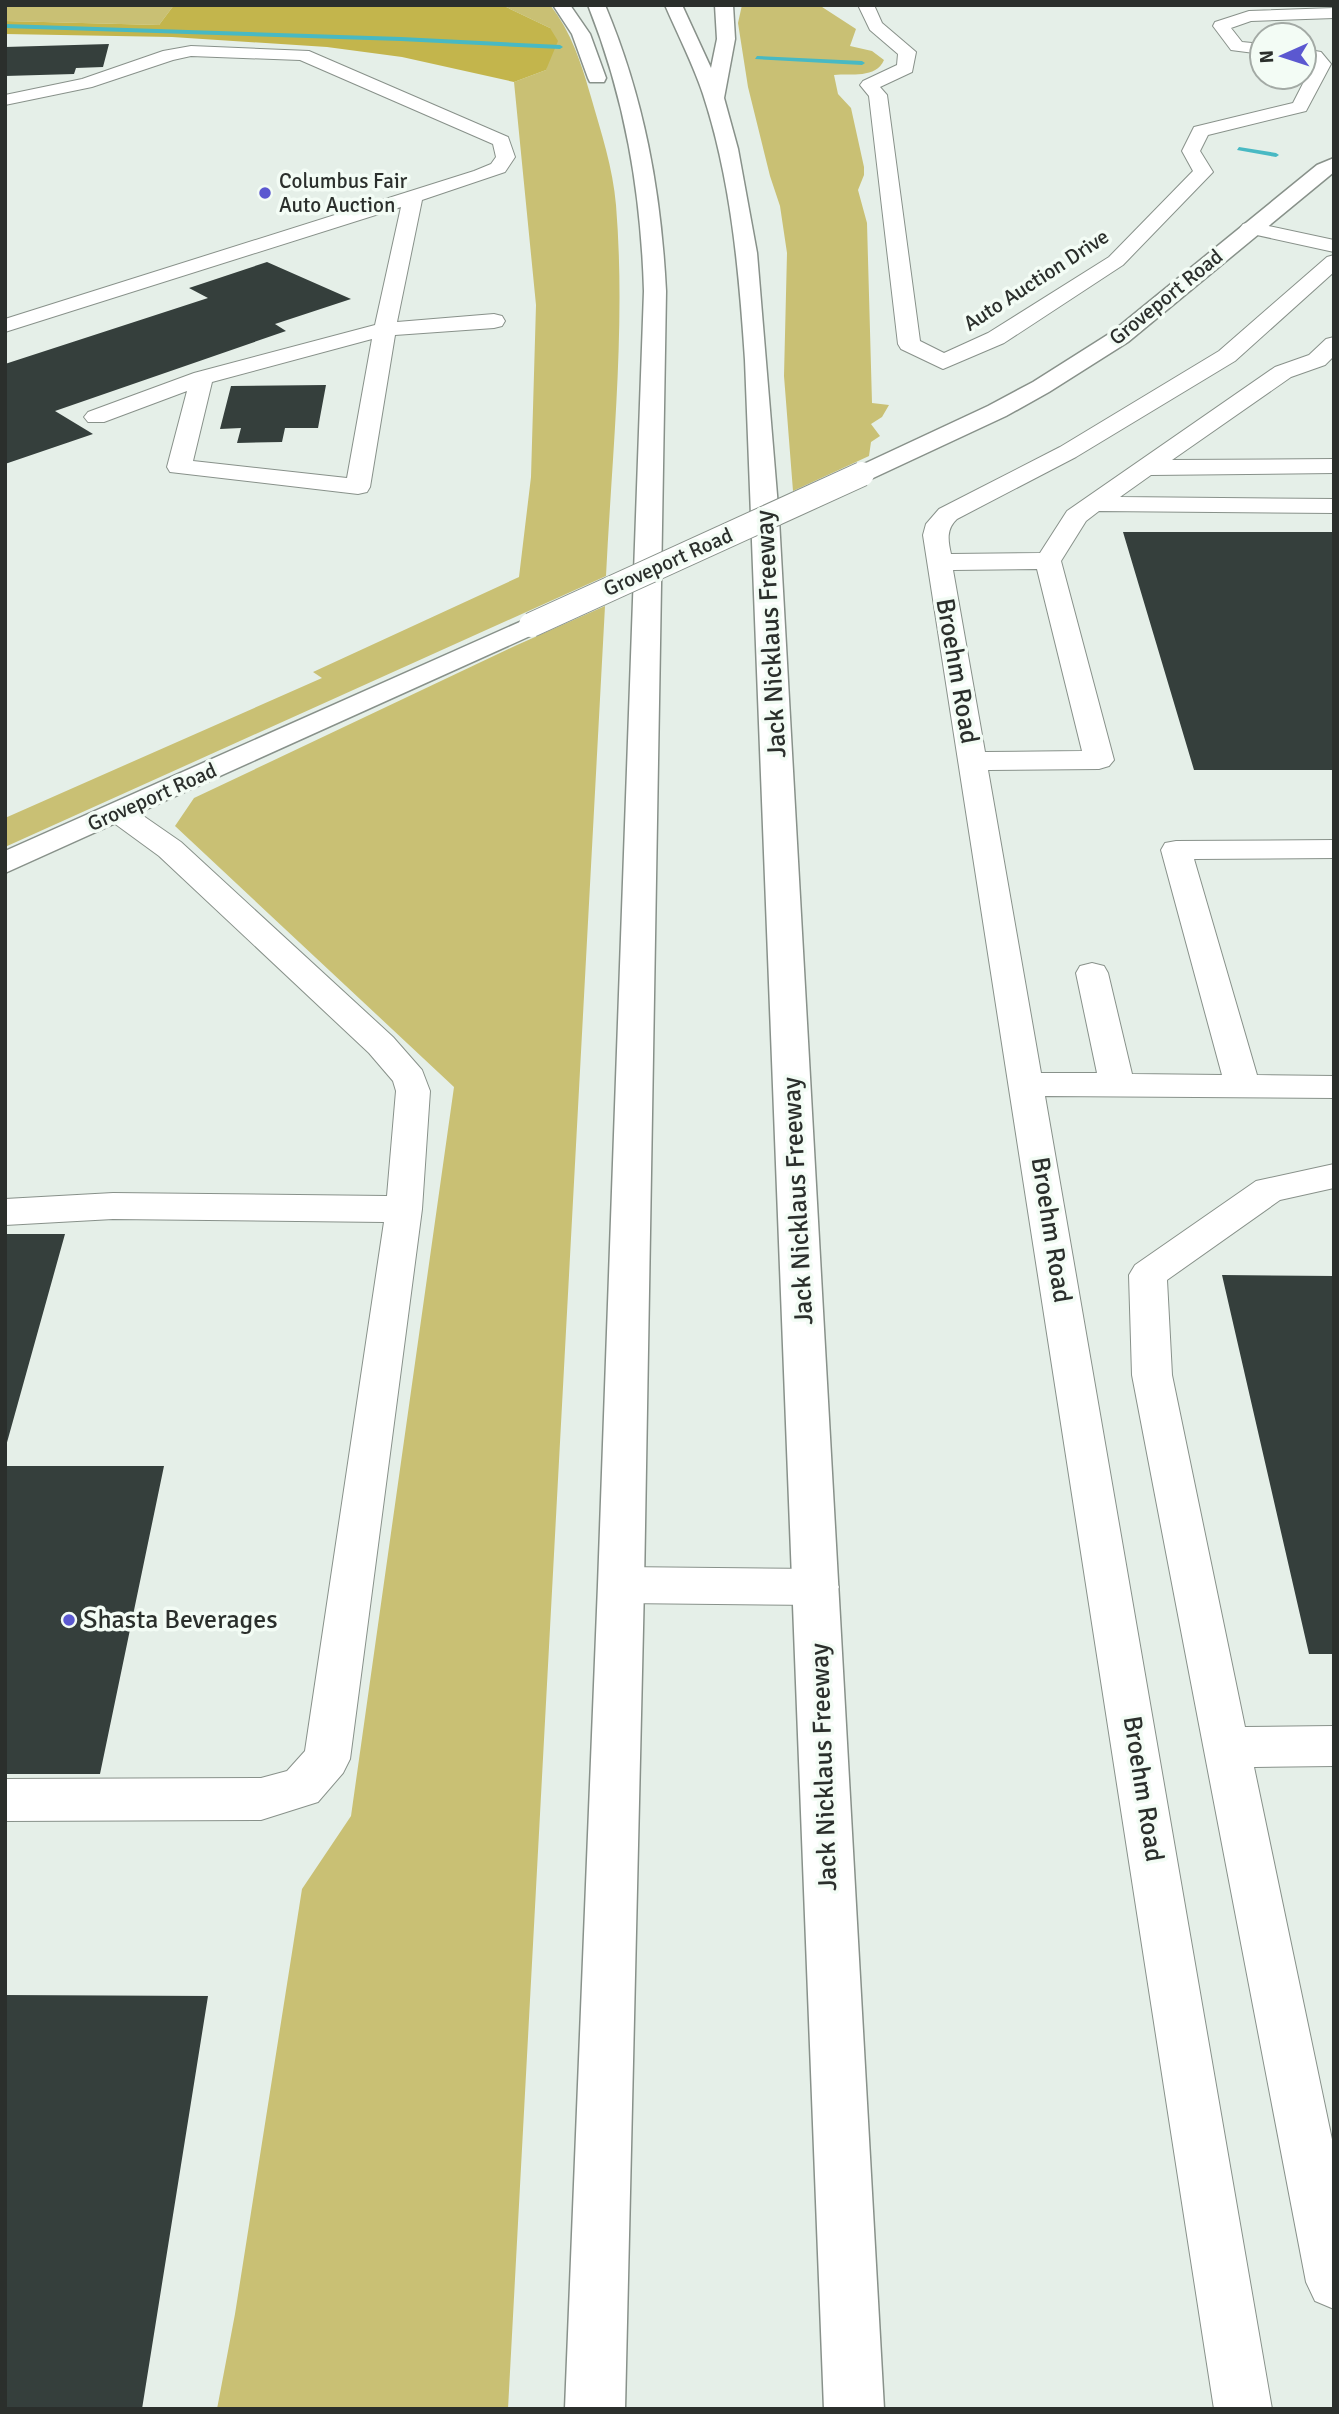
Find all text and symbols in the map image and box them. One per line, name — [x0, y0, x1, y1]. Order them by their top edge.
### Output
north arrow — [1248, 21, 1318, 91]
text: N — [1255, 50, 1279, 64]
place label: Columbus Fair Auto Auction — [279, 168, 408, 218]
marker: Columbus Fair Auto Auction — [257, 185, 273, 201]
street label: Auto Auction Drive — [958, 223, 1114, 337]
street label: Groveport Road — [1104, 243, 1228, 351]
street label: Jack Nicklaus Freeway — [749, 509, 793, 759]
street label: Groveport Road — [599, 522, 737, 602]
street label: Broehm Road — [928, 596, 986, 746]
street label: Groveport Road — [83, 757, 221, 837]
street label: Jack Nicklaus Freeway — [776, 1076, 820, 1326]
street label: Broehm Road — [1024, 1155, 1078, 1305]
place label: Shasta Beverages — [83, 1604, 278, 1636]
marker: Shasta Beverages — [61, 1612, 77, 1628]
street label: Jack Nicklaus Freeway — [804, 1642, 844, 1892]
street label: Broehm Road — [1116, 1714, 1170, 1864]

